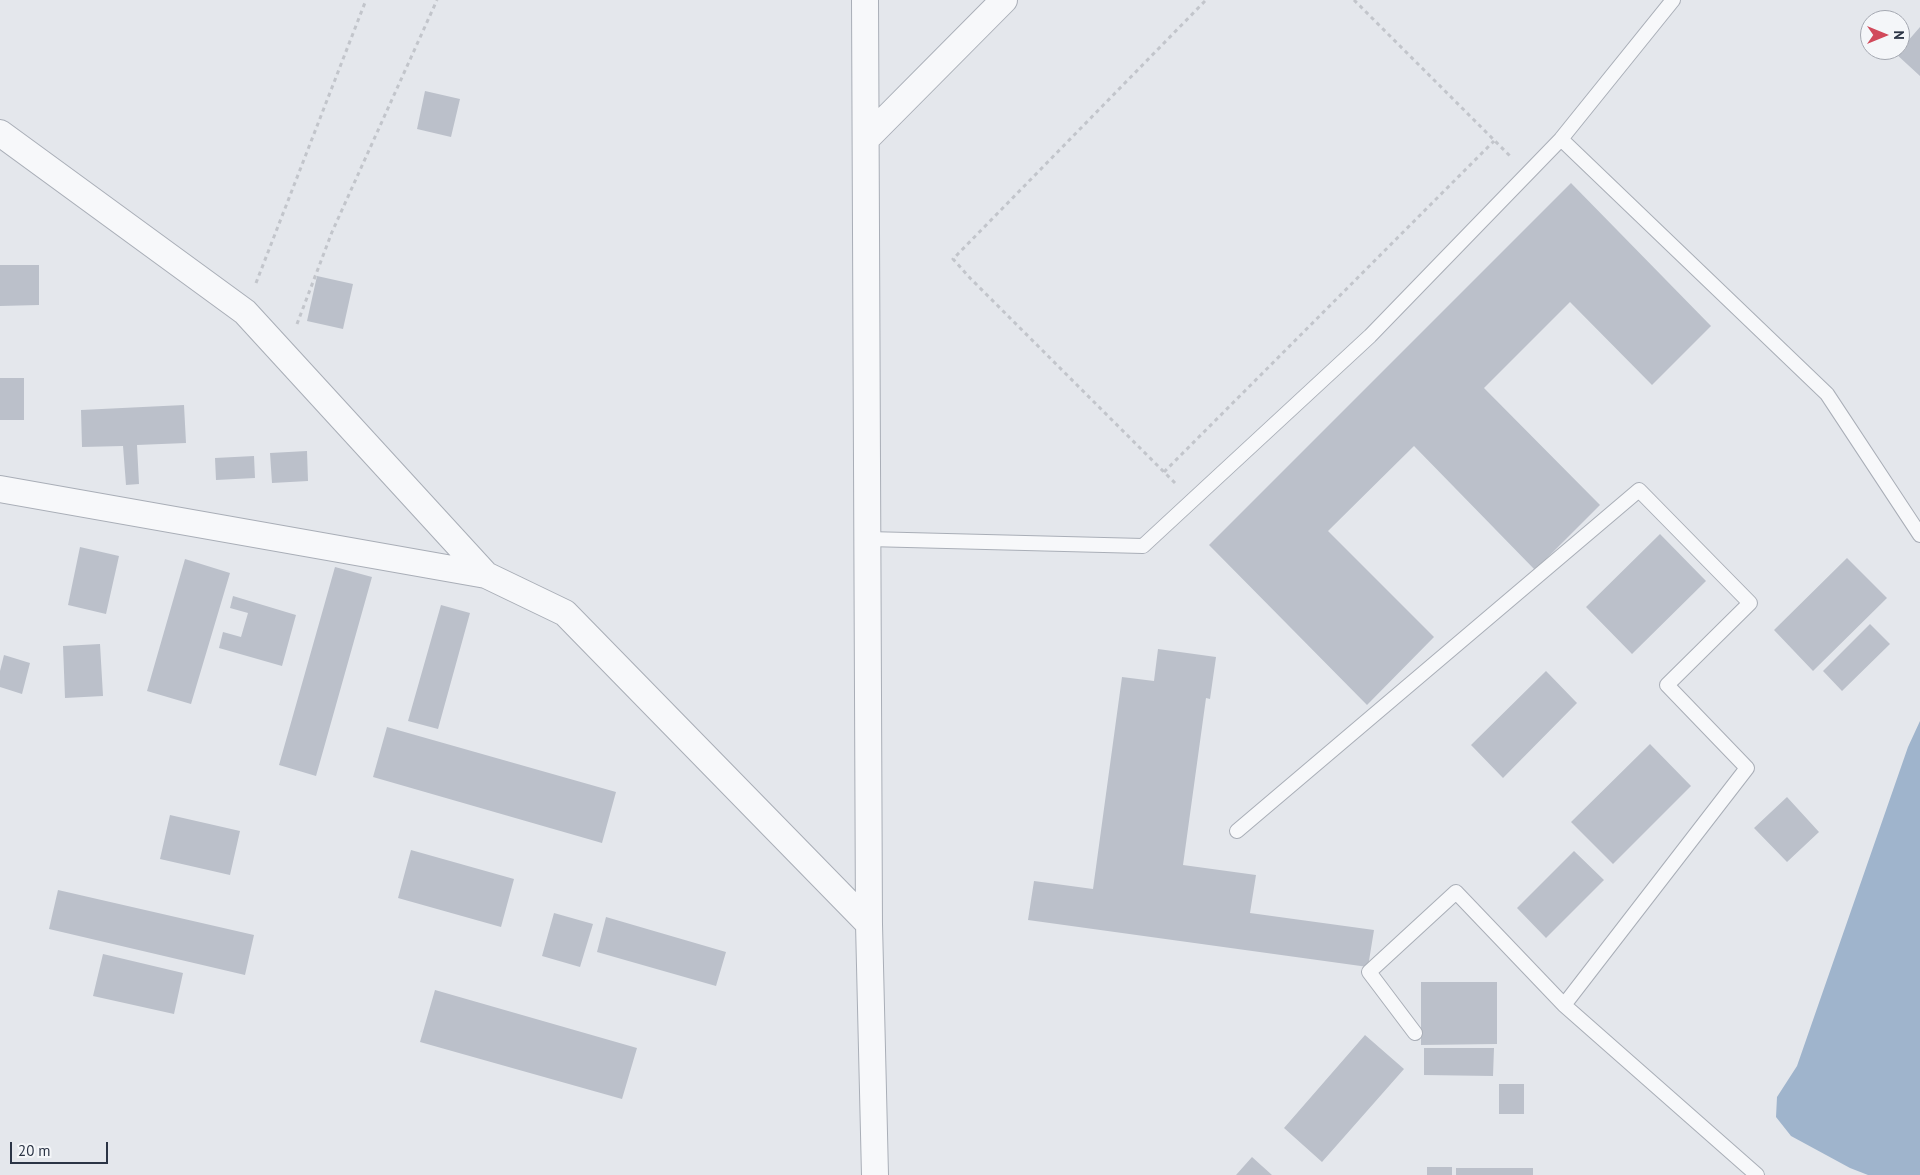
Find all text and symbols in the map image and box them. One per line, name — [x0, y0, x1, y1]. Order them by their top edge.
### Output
north arrow — [1860, 10, 1910, 60]
text: N — [1890, 30, 1908, 40]
scale bar — [12, 1132, 110, 1164]
text: 20 m — [18, 1141, 51, 1160]

